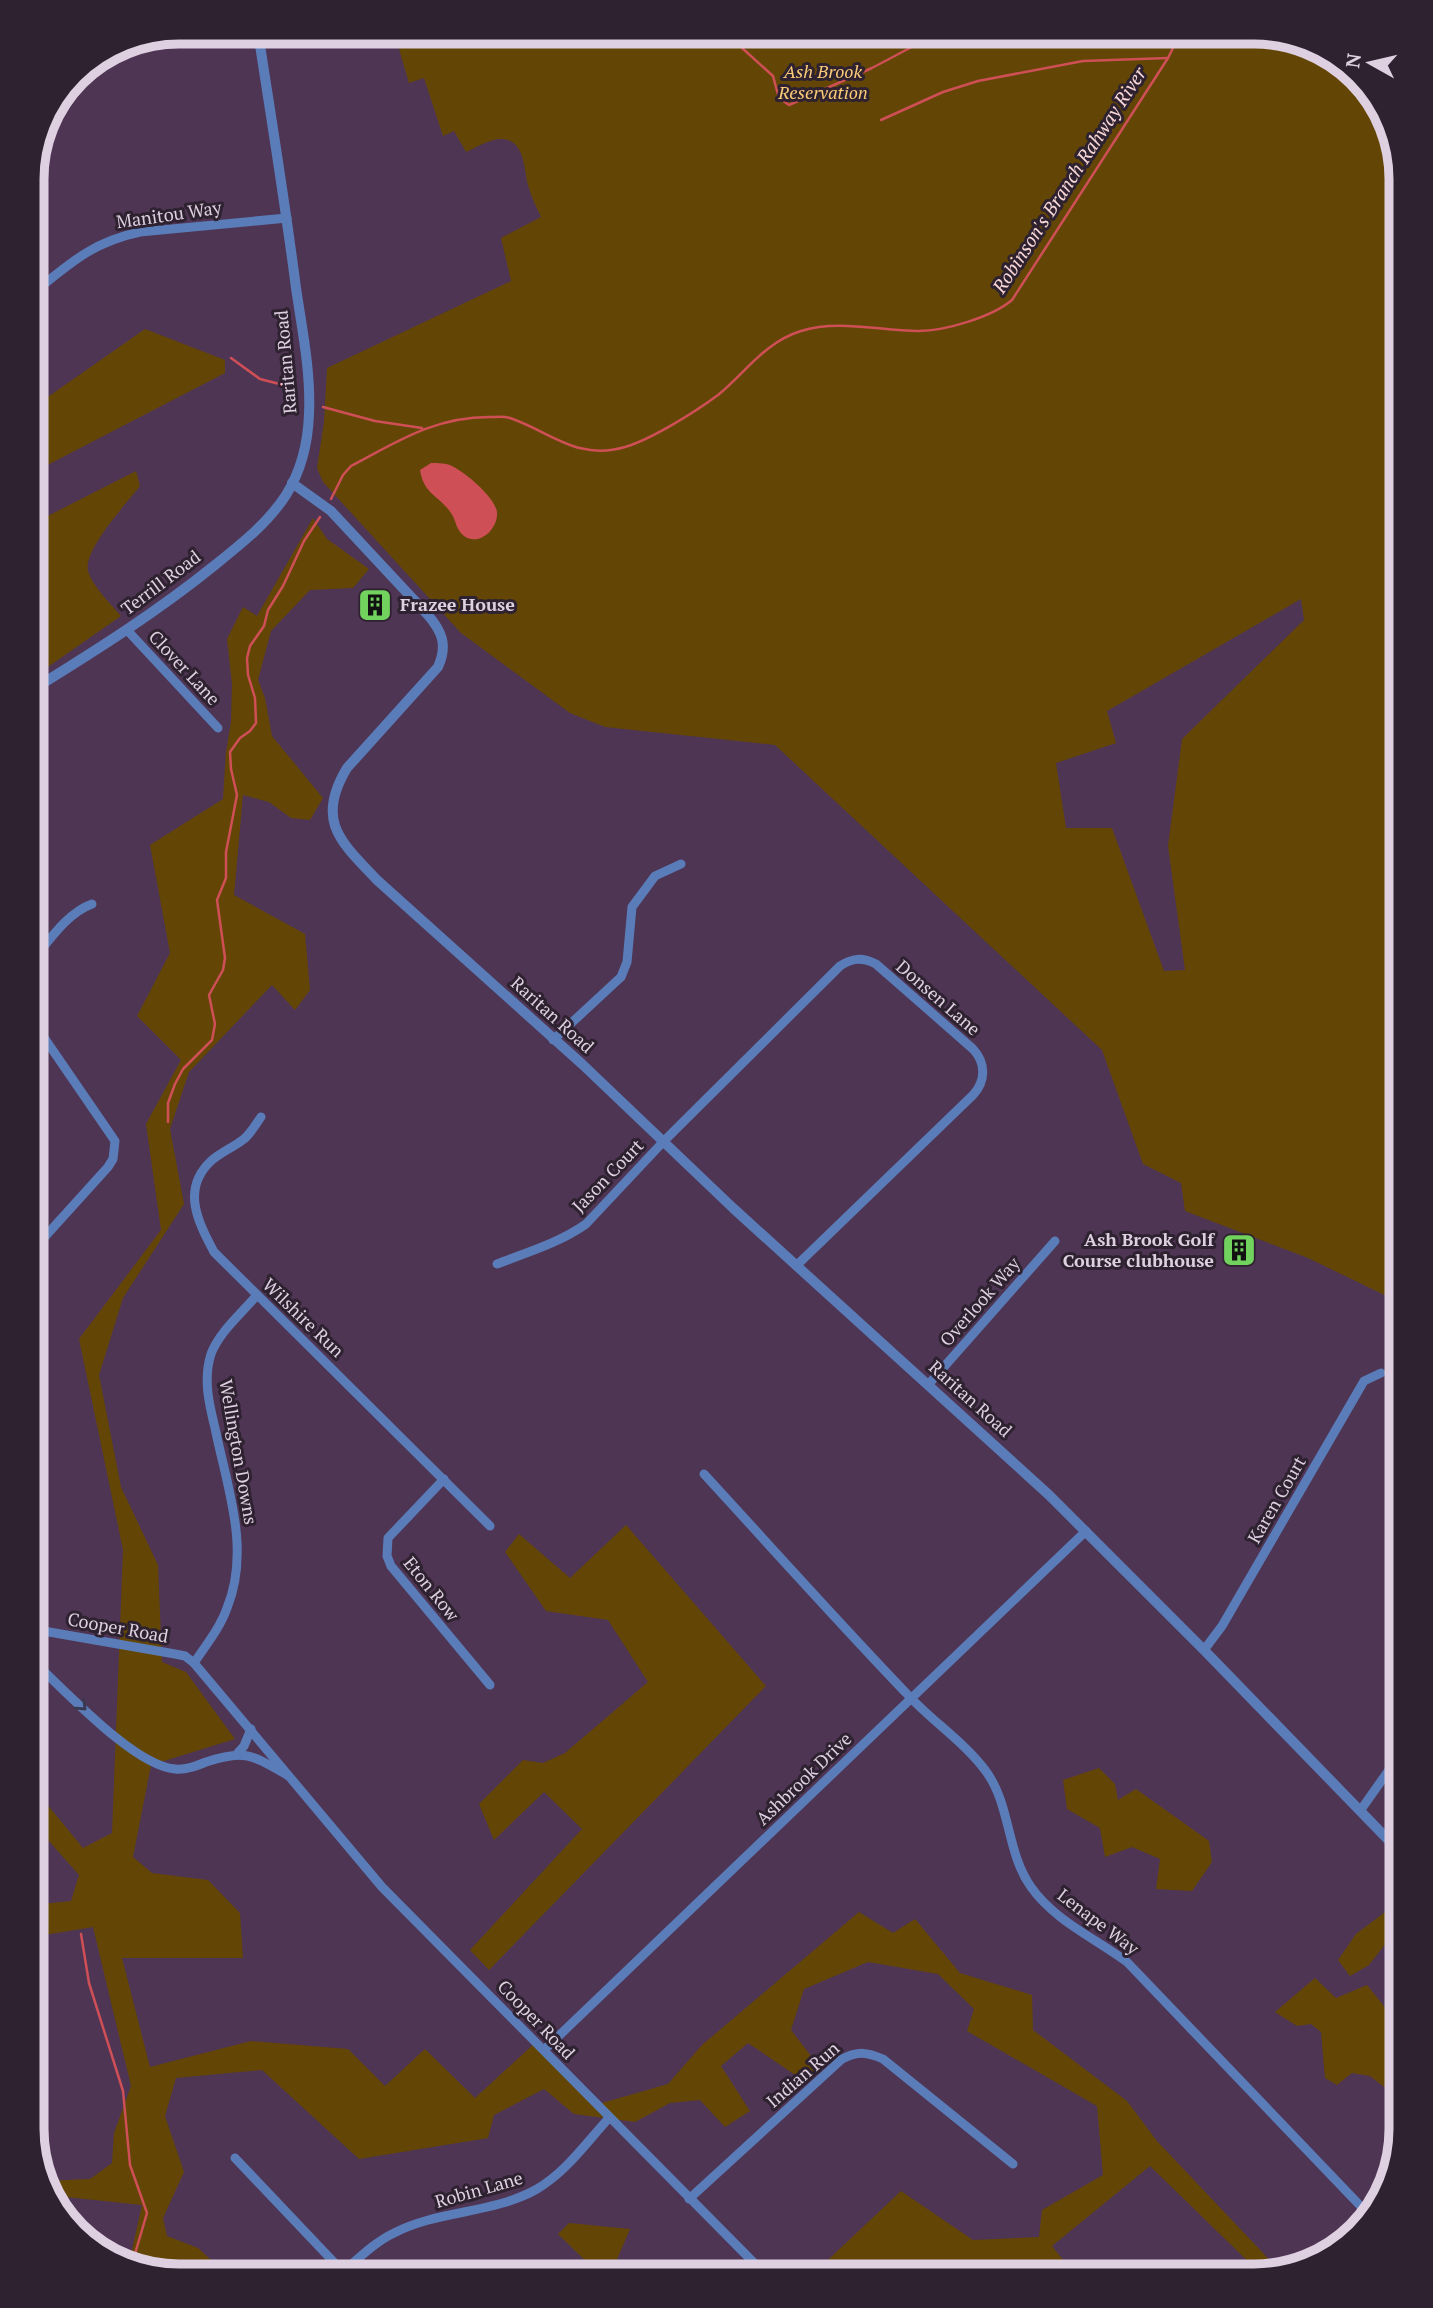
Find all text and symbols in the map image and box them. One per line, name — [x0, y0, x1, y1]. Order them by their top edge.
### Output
north arrow — [1335, 28, 1405, 98]
text: N — [1339, 51, 1366, 69]
park label: Ash Brook Reservation — [777, 59, 868, 104]
water label: Robinson's Branch Rahway River — [986, 61, 1151, 298]
street label: Manitou Way — [115, 195, 224, 233]
street label: Raritan Road — [269, 309, 301, 415]
street label: Terrill Road — [116, 544, 205, 620]
building icon: Frazee House — [356, 586, 394, 624]
place label: Frazee House — [400, 592, 515, 616]
street label: Clover Lane — [144, 625, 226, 710]
street label: Donsen Lane — [892, 954, 986, 1040]
street label: Raritan Road — [506, 971, 599, 1058]
street label: Jason Court — [566, 1133, 648, 1217]
place label: Ash Brook Golf Course clubhouse — [1063, 1227, 1215, 1272]
building icon: Ash Brook Golf Course clubhouse — [1220, 1231, 1258, 1269]
street label: Overlook Way — [934, 1251, 1025, 1351]
street label: Wilshire Run — [258, 1272, 350, 1362]
street label: Raritan Road — [924, 1355, 1017, 1442]
street label: Wellington Downs — [214, 1377, 264, 1526]
street label: Karen Court — [1242, 1451, 1311, 1547]
street label: Eton Row — [398, 1551, 466, 1626]
street label: Cooper Road — [66, 1606, 170, 1648]
one-way arrow — [74, 1698, 87, 1710]
street label: Ashbrook Drive — [750, 1727, 856, 1830]
street label: Lenape Way — [1053, 1883, 1145, 1960]
street label: Cooper Road — [493, 1974, 581, 2064]
street label: Indian Run — [761, 2036, 844, 2113]
street label: Robin Lane — [432, 2165, 525, 2213]

